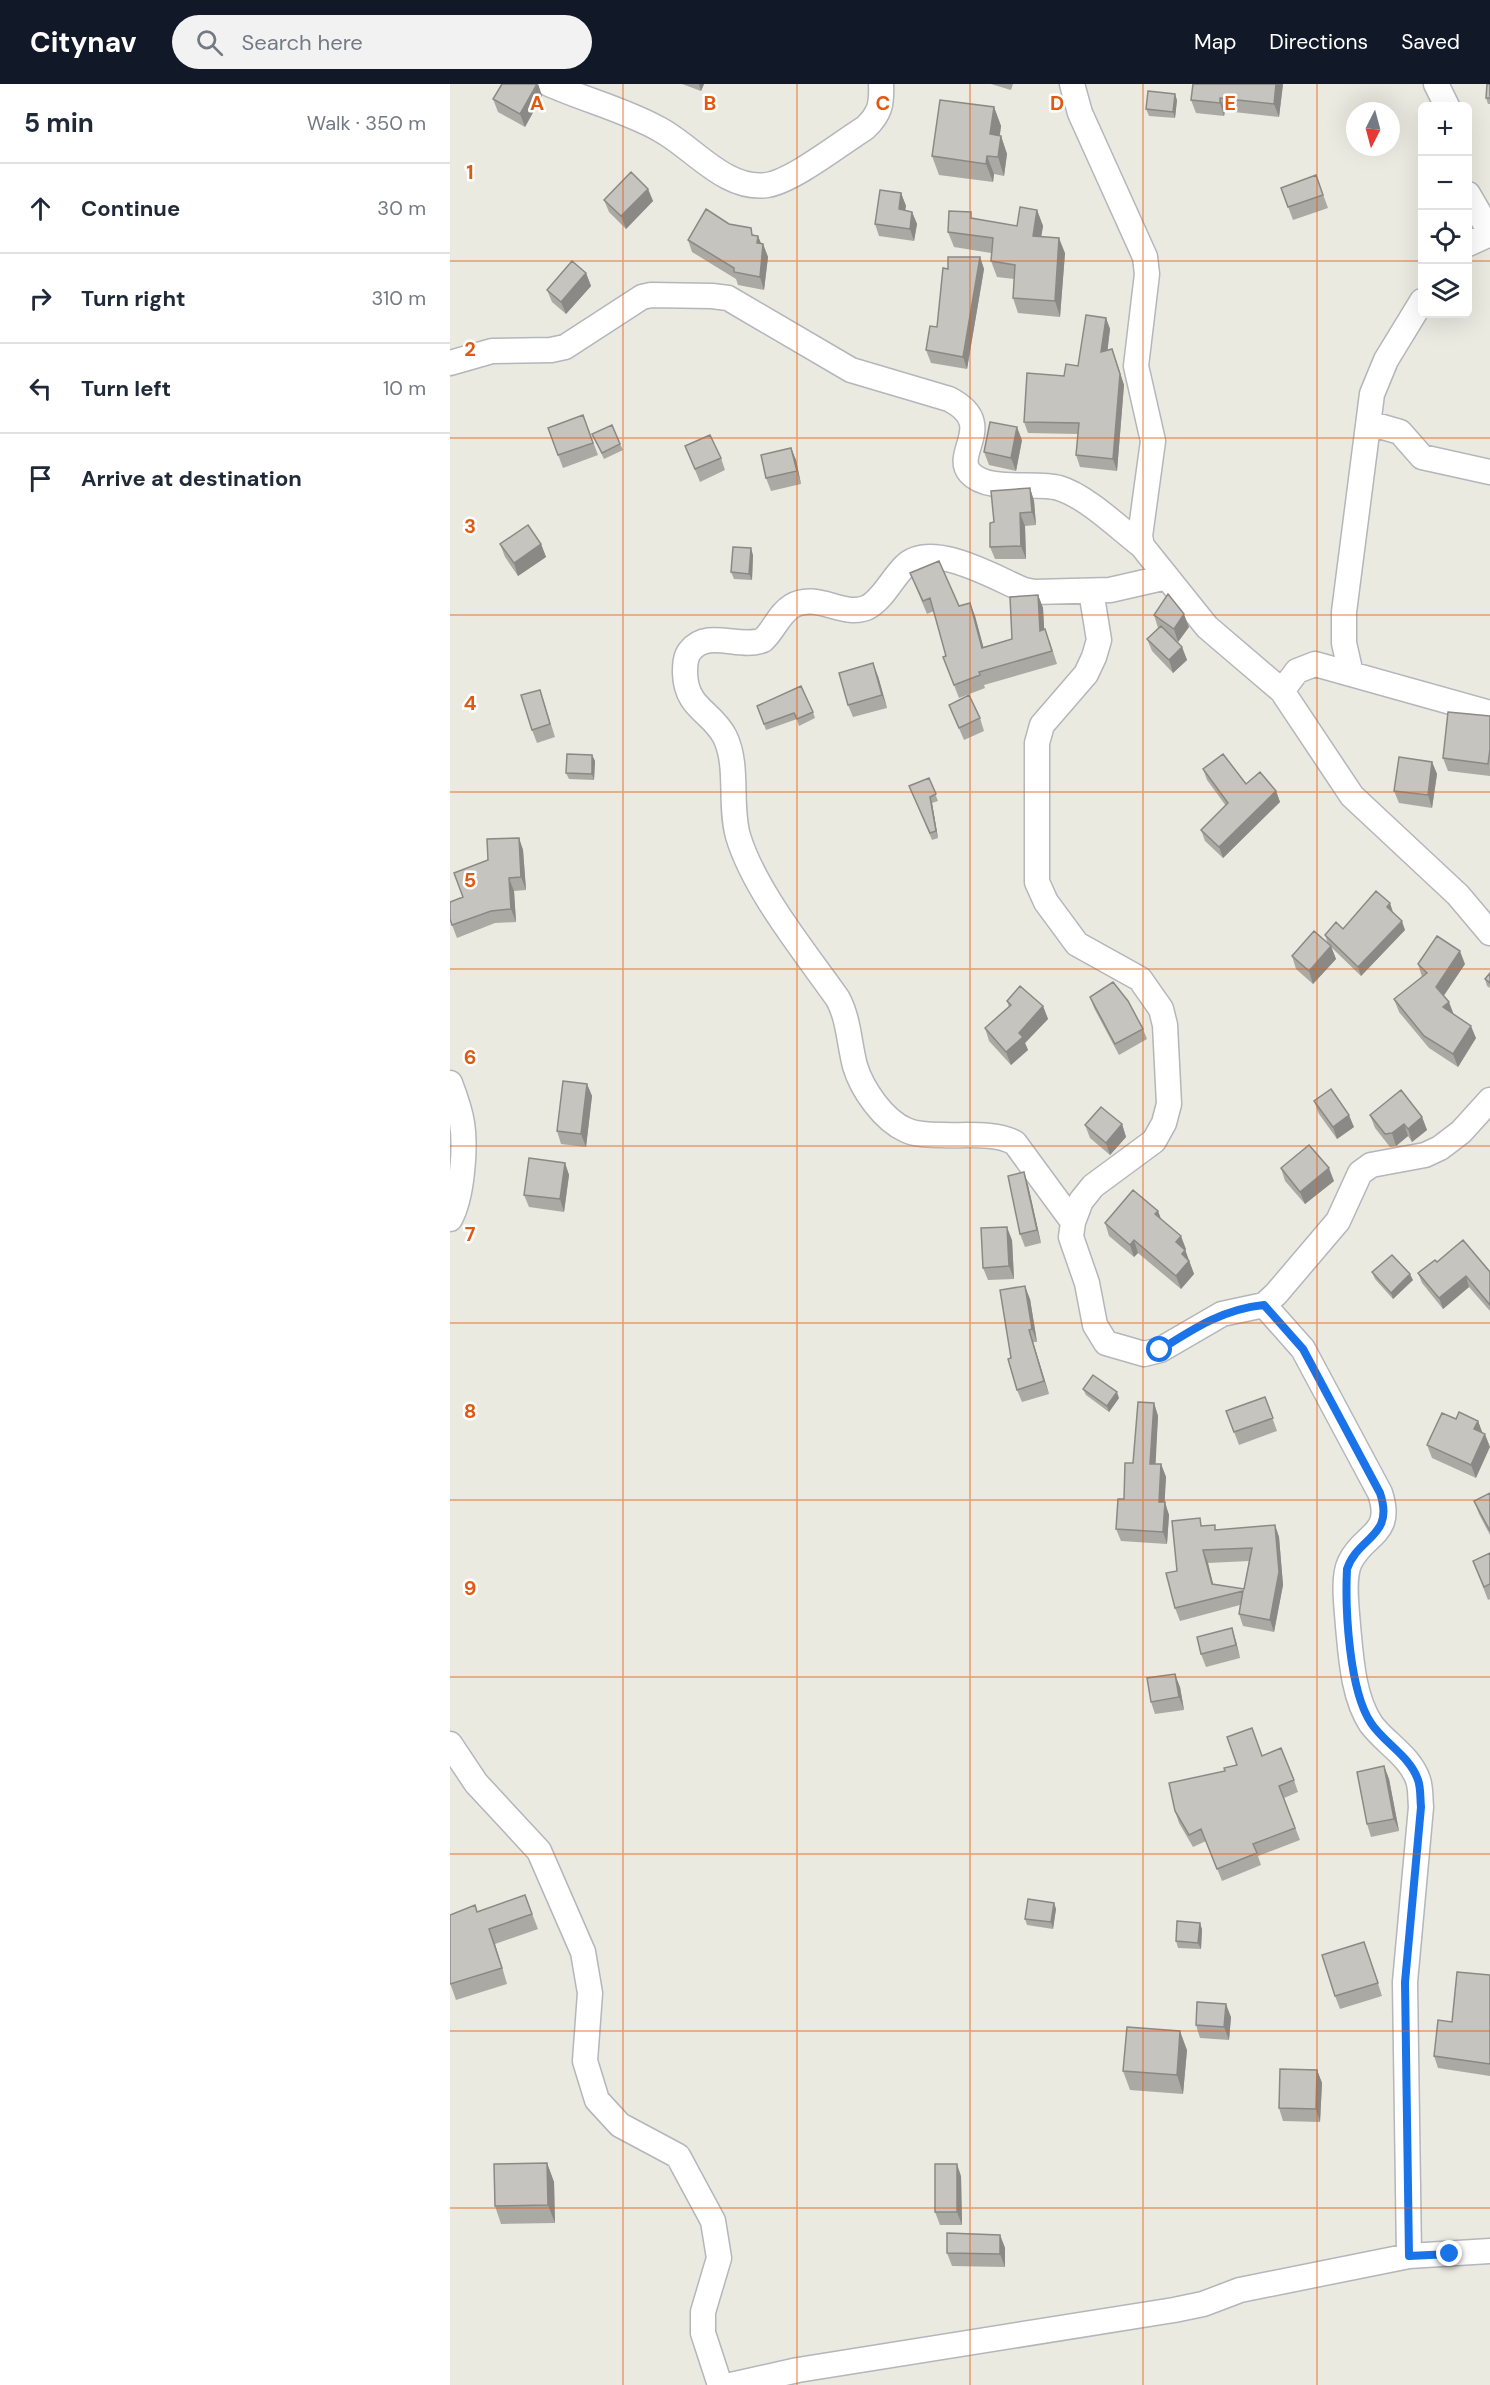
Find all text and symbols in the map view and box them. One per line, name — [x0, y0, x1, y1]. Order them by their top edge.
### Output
search box — [172, 15, 592, 69]
text: Citynav — [30, 24, 136, 61]
icon: search — [193, 26, 226, 59]
text: Search here — [241, 28, 363, 57]
text: Map — [1194, 28, 1236, 56]
text: Directions — [1269, 28, 1368, 56]
text: Saved — [1401, 28, 1460, 56]
text: A — [530, 90, 544, 116]
text: B — [704, 90, 716, 116]
text: C — [876, 90, 890, 116]
text: D — [1050, 90, 1064, 116]
text: E — [1224, 90, 1236, 116]
north arrow — [1346, 102, 1400, 156]
map controls — [1418, 102, 1472, 318]
button: + — [1418, 102, 1472, 156]
text: 5 min — [24, 106, 94, 140]
text: Walk · 350 m — [307, 110, 426, 136]
button: − — [1418, 156, 1472, 210]
text: 1 — [466, 159, 474, 185]
icon: ahead — [24, 192, 57, 225]
text: Continue — [81, 194, 180, 223]
text: 30 m — [377, 195, 426, 221]
button: locate — [1418, 210, 1472, 264]
button: layers — [1418, 264, 1472, 318]
icon: right — [24, 282, 57, 315]
text: Turn right — [81, 284, 186, 313]
text: 310 m — [371, 285, 426, 311]
text: 2 — [464, 336, 476, 362]
icon: left — [24, 372, 57, 405]
text: Turn left — [81, 374, 171, 403]
text: 10 m — [383, 375, 426, 401]
icon: arrive — [24, 462, 57, 495]
text: Arrive at destination — [81, 464, 302, 493]
text: 3 — [464, 513, 476, 539]
text: 4 — [464, 690, 477, 716]
text: 5 — [464, 867, 476, 893]
text: 6 — [464, 1044, 476, 1070]
text: 7 — [465, 1221, 476, 1247]
route start — [1146, 1336, 1172, 1362]
text: 8 — [464, 1398, 476, 1424]
text: 9 — [464, 1575, 476, 1601]
route end — [1436, 2240, 1462, 2266]

